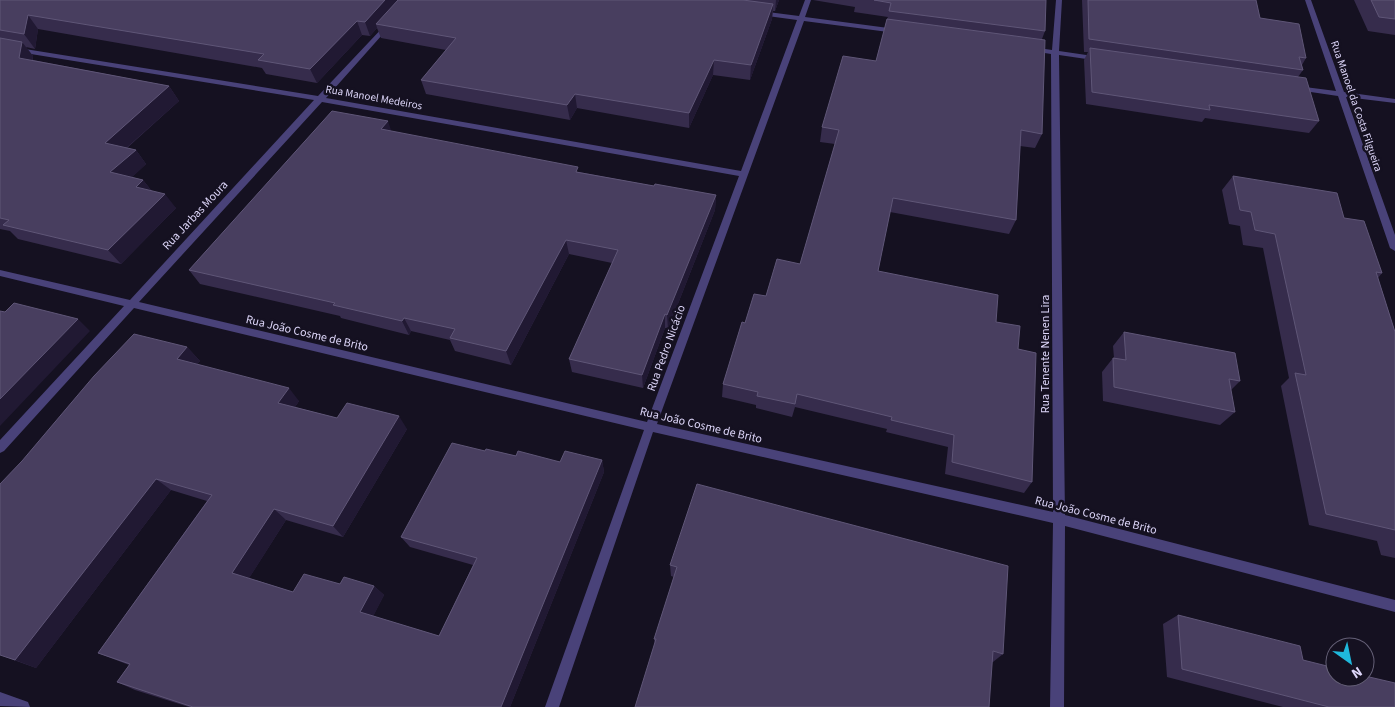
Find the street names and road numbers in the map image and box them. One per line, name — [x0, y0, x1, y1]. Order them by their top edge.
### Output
street label: Rua Manoel da Costa Filgueira — [1327, 39, 1386, 174]
street label: Rua Manoel Medeiros — [324, 82, 424, 113]
street label: Rua Jarbas Moura — [159, 177, 232, 254]
street label: Rua Tenente Nenen Lira — [1037, 295, 1054, 413]
street label: Rua Pedro Nicácio — [643, 303, 690, 394]
street label: Rua João Cosme de Brito — [244, 311, 370, 356]
street label: Rua João Cosme de Brito — [638, 403, 764, 448]
street label: Rua João Cosme de Brito — [1033, 492, 1159, 539]

